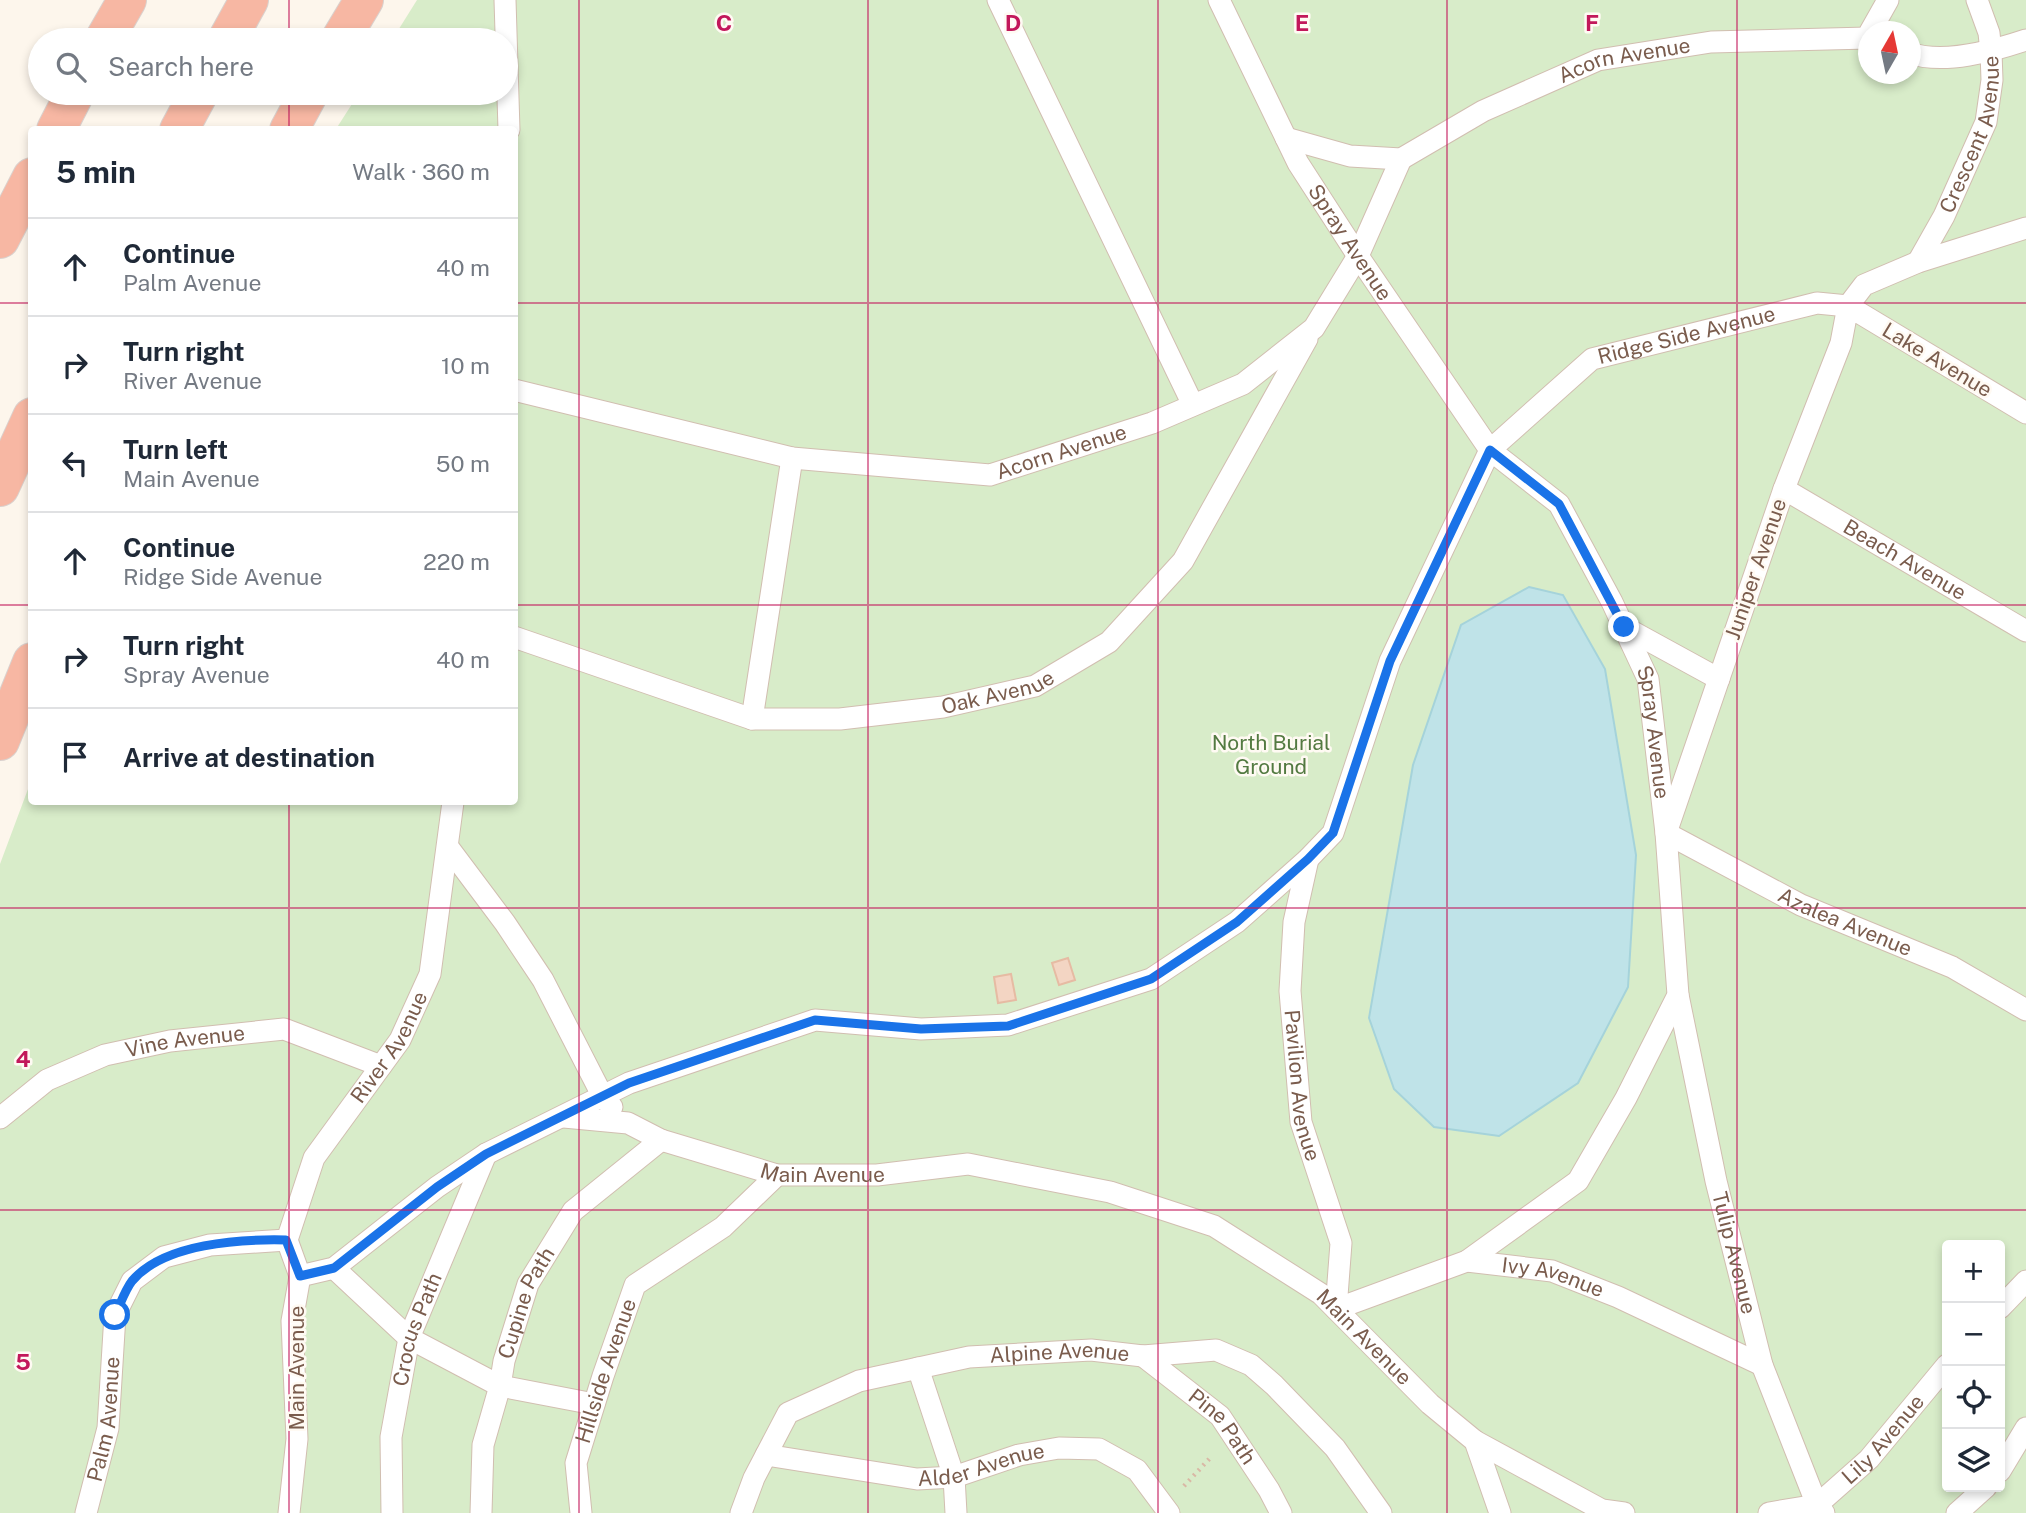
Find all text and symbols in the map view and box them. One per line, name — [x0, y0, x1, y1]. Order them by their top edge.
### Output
text: C — [716, 9, 732, 36]
text: D — [1005, 9, 1021, 36]
text: E — [1295, 9, 1309, 36]
text: F — [1585, 9, 1599, 36]
north arrow — [1858, 21, 1921, 84]
search box — [28, 28, 518, 105]
street label: Acorn Avenue — [1554, 32, 1692, 88]
icon: search — [52, 48, 90, 86]
text: Search here — [108, 51, 254, 82]
street label: Crescent Avenue — [1934, 55, 2004, 217]
text: 5 min — [56, 154, 136, 190]
text: Walk · 360 m — [352, 158, 490, 185]
street label: Spray Avenue — [1303, 179, 1398, 305]
text: Continue — [123, 238, 235, 269]
icon: ahead — [56, 248, 94, 286]
text: 40 m — [436, 254, 490, 281]
text: Palm Avenue — [123, 269, 261, 296]
street label: Ridge Side Avenue — [1595, 301, 1778, 369]
street label: Lake Avenue — [1878, 317, 1997, 402]
text: Turn right — [123, 336, 245, 367]
icon: right — [56, 346, 94, 384]
text: 10 m — [441, 352, 490, 379]
text: River Avenue — [123, 367, 262, 394]
street label: Acorn Avenue — [993, 419, 1130, 484]
text: Turn left — [123, 434, 228, 465]
icon: left — [56, 444, 94, 482]
text: 50 m — [436, 450, 490, 477]
text: Main Avenue — [123, 465, 260, 492]
street label: Juniper Avenue — [1720, 495, 1791, 643]
street label: Beach Avenue — [1839, 514, 1971, 605]
text: Continue — [123, 532, 235, 563]
icon: ahead — [56, 542, 94, 580]
text: 220 m — [423, 548, 490, 575]
text: Ridge Side Avenue — [123, 563, 322, 590]
route end — [1608, 611, 1639, 642]
text: Turn right — [123, 630, 245, 661]
icon: right — [56, 640, 94, 678]
text: 40 m — [436, 646, 490, 673]
text: Spray Avenue — [123, 661, 270, 688]
street label: Spray Avenue — [1631, 661, 1675, 800]
street label: Oak Avenue — [939, 665, 1058, 719]
park label: North Burial Ground — [1212, 730, 1330, 779]
icon: arrive — [56, 738, 94, 776]
text: Arrive at destination — [123, 742, 375, 773]
street label: Azalea Avenue — [1774, 882, 1916, 961]
street label: River Avenue — [345, 987, 432, 1108]
street label: Pavilion Avenue — [1280, 1009, 1326, 1164]
street label: Vine Avenue — [123, 1020, 246, 1062]
text: 4 — [15, 1045, 31, 1072]
street label: Main Avenue — [757, 1158, 886, 1187]
street label: Tulip Avenue — [1707, 1189, 1762, 1316]
map controls — [1942, 1240, 2005, 1492]
button: + — [1942, 1240, 2005, 1303]
street label: Cupine Path — [493, 1242, 560, 1362]
street label: Ivy Avenue — [1500, 1252, 1608, 1302]
street label: Crocus Path — [387, 1269, 447, 1388]
street label: Main Avenue — [1311, 1284, 1417, 1390]
street label: Hillside Avenue — [570, 1295, 641, 1446]
route start — [99, 1299, 130, 1330]
button: − — [1942, 1303, 2005, 1366]
street label: Main Avenue — [284, 1306, 309, 1430]
street label: Alpine Avenue — [989, 1337, 1131, 1368]
text: 5 — [15, 1348, 31, 1375]
street label: Palm Avenue — [82, 1356, 124, 1484]
button: locate — [1942, 1366, 2005, 1429]
street label: Pine Path — [1184, 1383, 1262, 1469]
street label: Lily Avenue — [1836, 1389, 1929, 1489]
button: layers — [1942, 1429, 2005, 1492]
street label: Alder Avenue — [917, 1438, 1046, 1491]

